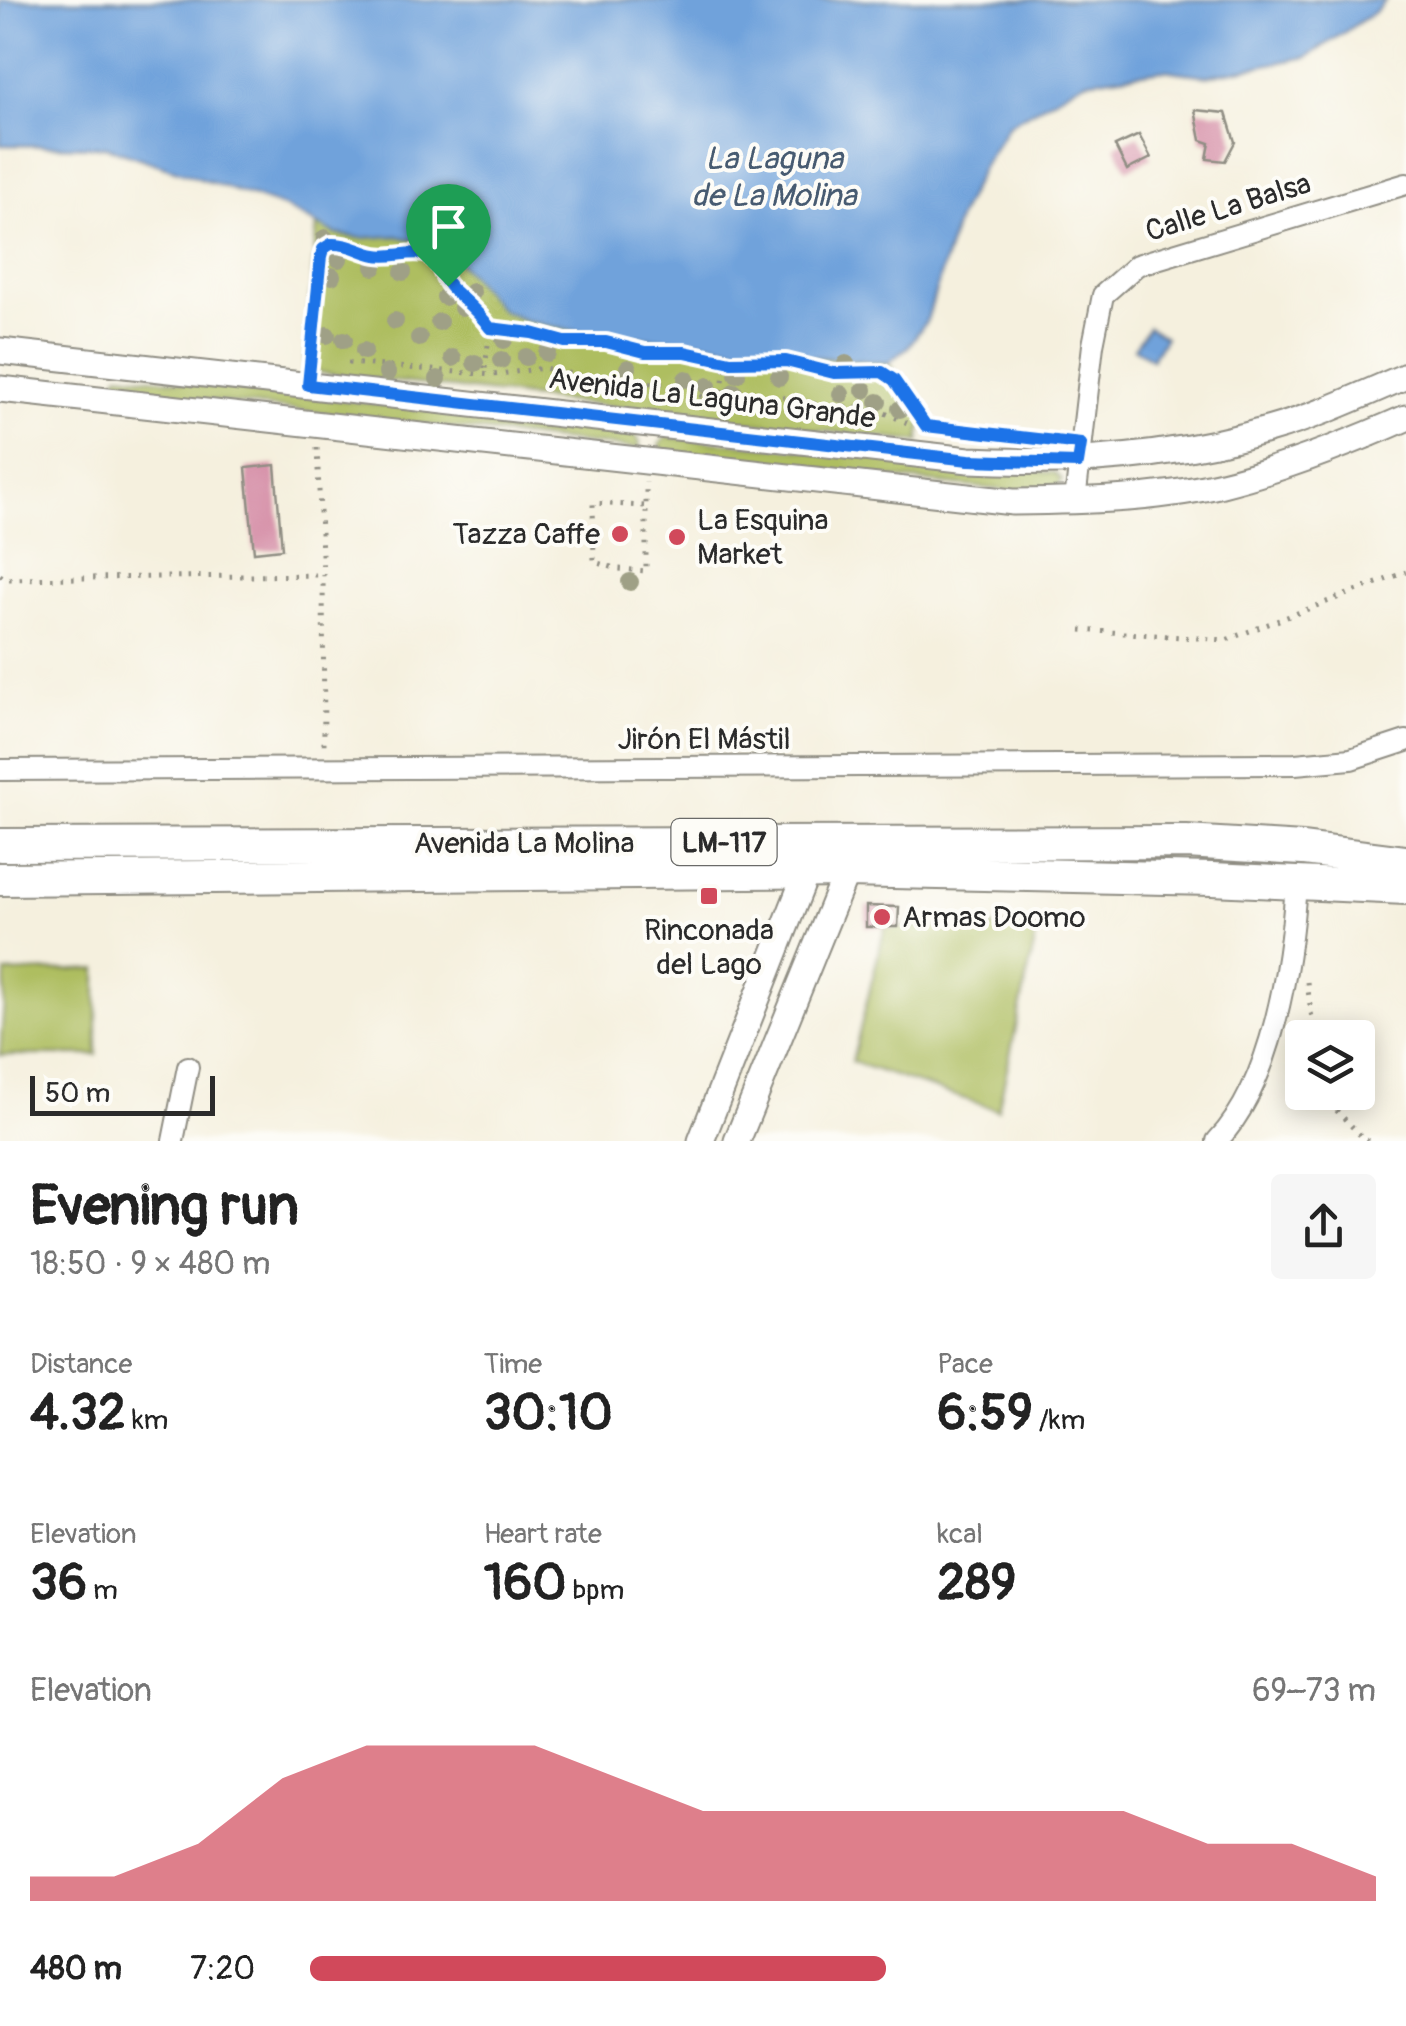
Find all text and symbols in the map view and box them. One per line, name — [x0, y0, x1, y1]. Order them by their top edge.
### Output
water label: La Laguna de La Molina — [692, 139, 859, 216]
street label: Calle La Balsa — [1141, 165, 1315, 250]
pin — [406, 184, 491, 287]
icon: arrive — [421, 199, 476, 254]
street label: Avenida La Laguna Grande — [546, 360, 878, 437]
place label: La Esquina Market — [697, 502, 829, 573]
place label: Tazza Caffe — [453, 516, 600, 553]
marker: Tazza Caffe — [609, 523, 631, 545]
marker: La Esquina Market — [666, 526, 688, 548]
street label: Jirón El Mástil — [617, 721, 791, 758]
road number: LM-117 — [672, 819, 776, 865]
street label: Avenida La Molina — [413, 825, 635, 862]
marker: Rinconada del Lago — [698, 885, 720, 907]
place label: Armas Doomo — [902, 899, 1086, 936]
marker: Armas Doomo — [871, 906, 893, 928]
place label: Rinconada del Lago — [644, 912, 774, 983]
map controls — [1285, 1020, 1375, 1110]
button: layers — [1285, 1020, 1375, 1110]
scale bar — [30, 1071, 215, 1116]
text: 50 m — [45, 1076, 110, 1111]
text: Evening run — [30, 1172, 299, 1241]
button: share — [1271, 1174, 1376, 1279]
text: 18:50 · 9 × 480 m — [30, 1244, 270, 1284]
text: Distance — [30, 1347, 132, 1382]
text: Time — [484, 1347, 542, 1382]
text: Pace — [937, 1347, 993, 1382]
text: 4.32 — [30, 1382, 126, 1445]
text: 30:10 — [484, 1382, 613, 1445]
text: 6:59 — [937, 1382, 1033, 1445]
text: km — [126, 1403, 168, 1438]
text: /km — [1033, 1403, 1085, 1438]
text: Elevation — [30, 1517, 137, 1552]
text: Heart rate — [484, 1517, 602, 1552]
text: kcal — [937, 1517, 983, 1552]
text: 36 — [30, 1552, 87, 1615]
text: 160 — [484, 1552, 566, 1615]
text: 289 — [937, 1552, 1016, 1615]
text: m — [87, 1573, 118, 1608]
text: bpm — [566, 1573, 624, 1608]
text: Elevation — [30, 1671, 152, 1711]
text: 69–73 m — [1252, 1671, 1376, 1711]
text: 480 m — [30, 1949, 122, 1989]
text: 7:20 — [190, 1949, 255, 1989]

